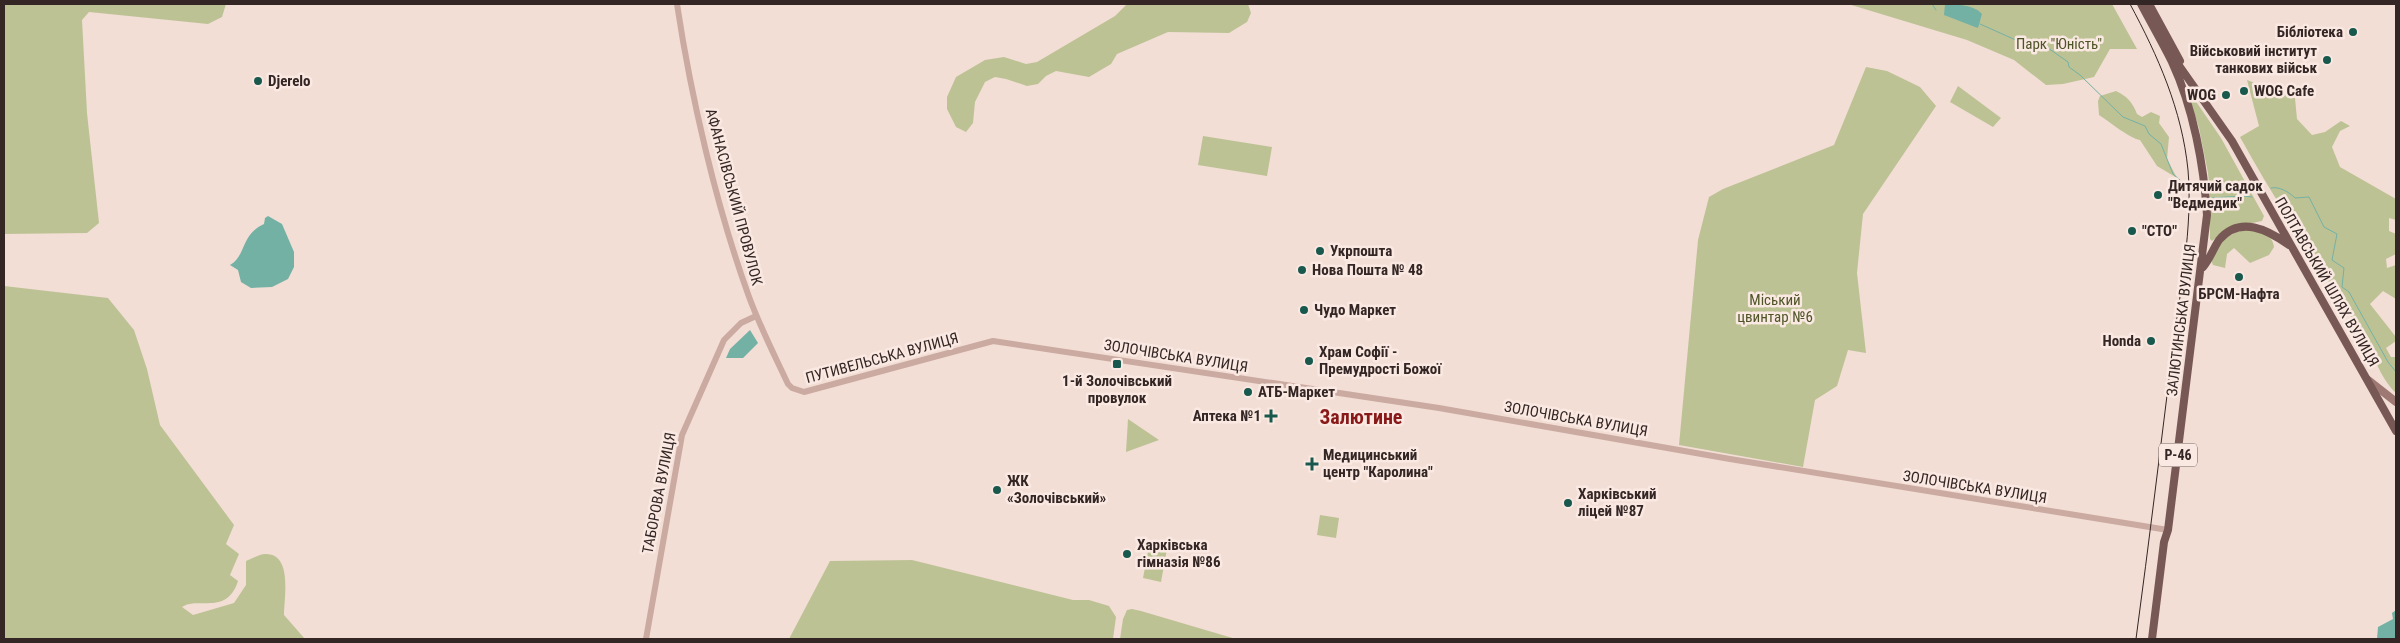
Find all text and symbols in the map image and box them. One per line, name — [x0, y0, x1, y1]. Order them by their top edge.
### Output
place label: Бібліотека — [2277, 23, 2343, 41]
marker: Бібліотека — [2347, 26, 2359, 38]
park label: Парк "Юність" — [2016, 35, 2102, 53]
place label: Військовий інститут танкових військ — [2190, 42, 2317, 77]
marker: Військовий інститут танкових військ — [2321, 54, 2333, 66]
place label: Djerelo — [268, 72, 311, 90]
marker: Djerelo — [252, 75, 264, 87]
place label: WOG Cafe — [2254, 82, 2314, 100]
marker: WOG Cafe — [2238, 85, 2250, 97]
place label: WOG — [2187, 86, 2216, 104]
marker: WOG — [2220, 89, 2232, 101]
street label: АФАНАСІВСЬКИЙ ПРОВУЛОК — [702, 107, 766, 288]
place label: Дитячий садок "Ведмедик" — [2168, 177, 2263, 212]
marker: Дитячий садок "Ведмедик" — [2152, 189, 2164, 201]
street label: ПОЛТАВСЬКИЙ ШЛЯХ ВУЛИЦЯ — [2271, 194, 2383, 370]
place label: "СТО" — [2142, 222, 2177, 240]
marker: "СТО" — [2126, 225, 2138, 237]
place label: Укрпошта — [1330, 242, 1392, 260]
street label: ЗАЛЮТИНСЬКА ВУЛИЦЯ — [2163, 243, 2199, 397]
marker: Укрпошта — [1314, 245, 1326, 257]
place label: Нова Пошта № 48 — [1312, 261, 1423, 279]
marker: Нова Пошта № 48 — [1296, 264, 1308, 276]
marker: БРСМ-Нафта — [2233, 271, 2245, 283]
place label: БРСМ-Нафта — [2198, 285, 2280, 303]
park label: Міський цвинтар №6 — [1737, 291, 1813, 326]
place label: Чудо Маркет — [1314, 301, 1396, 319]
marker: Чудо Маркет — [1298, 304, 1310, 316]
street label: ПУТИВЕЛЬСЬКА ВУЛИЦЯ — [804, 329, 960, 387]
place label: Honda — [2102, 332, 2141, 350]
marker: Honda — [2145, 335, 2157, 347]
street label: ЗОЛОЧІВСЬКА ВУЛИЦЯ — [1103, 336, 1249, 376]
place label: Храм Софії - Премудрості Божої — [1319, 343, 1442, 378]
marker: Храм Софії - Премудрості Божої — [1303, 355, 1315, 367]
marker: 1-й Золочівський провулок — [1111, 358, 1123, 370]
place label: 1-й Золочівський провулок — [1062, 372, 1172, 407]
place label: АТБ-Маркет — [1258, 383, 1335, 401]
marker: АТБ-Маркет — [1242, 386, 1254, 398]
street label: ЗОЛОЧІВСЬКА ВУЛИЦЯ — [1503, 398, 1649, 440]
district label: Залютине — [1320, 405, 1402, 429]
place label: Аптека №1 — [1193, 407, 1261, 425]
marker: Аптека №1 — [1265, 410, 1277, 422]
street label: ТАБОРОВА ВУЛИЦЯ — [638, 431, 680, 555]
road number: Р-46 — [2159, 444, 2197, 466]
place label: Медицинський центр "Каролина" — [1323, 446, 1433, 481]
marker: Медицинський центр "Каролина" — [1305, 457, 1319, 471]
street label: ЗОЛОЧІВСЬКА ВУЛИЦЯ — [1902, 467, 2048, 507]
place label: ЖК «Золочівський» — [1007, 472, 1107, 507]
marker: ЖК «Золочівський» — [991, 484, 1003, 496]
place label: Харківський ліцей №87 — [1578, 485, 1657, 520]
marker: Харківський ліцей №87 — [1562, 497, 1574, 509]
place label: Харківська гімназія №86 — [1137, 536, 1221, 571]
marker: Харківська гімназія №86 — [1121, 548, 1133, 560]

